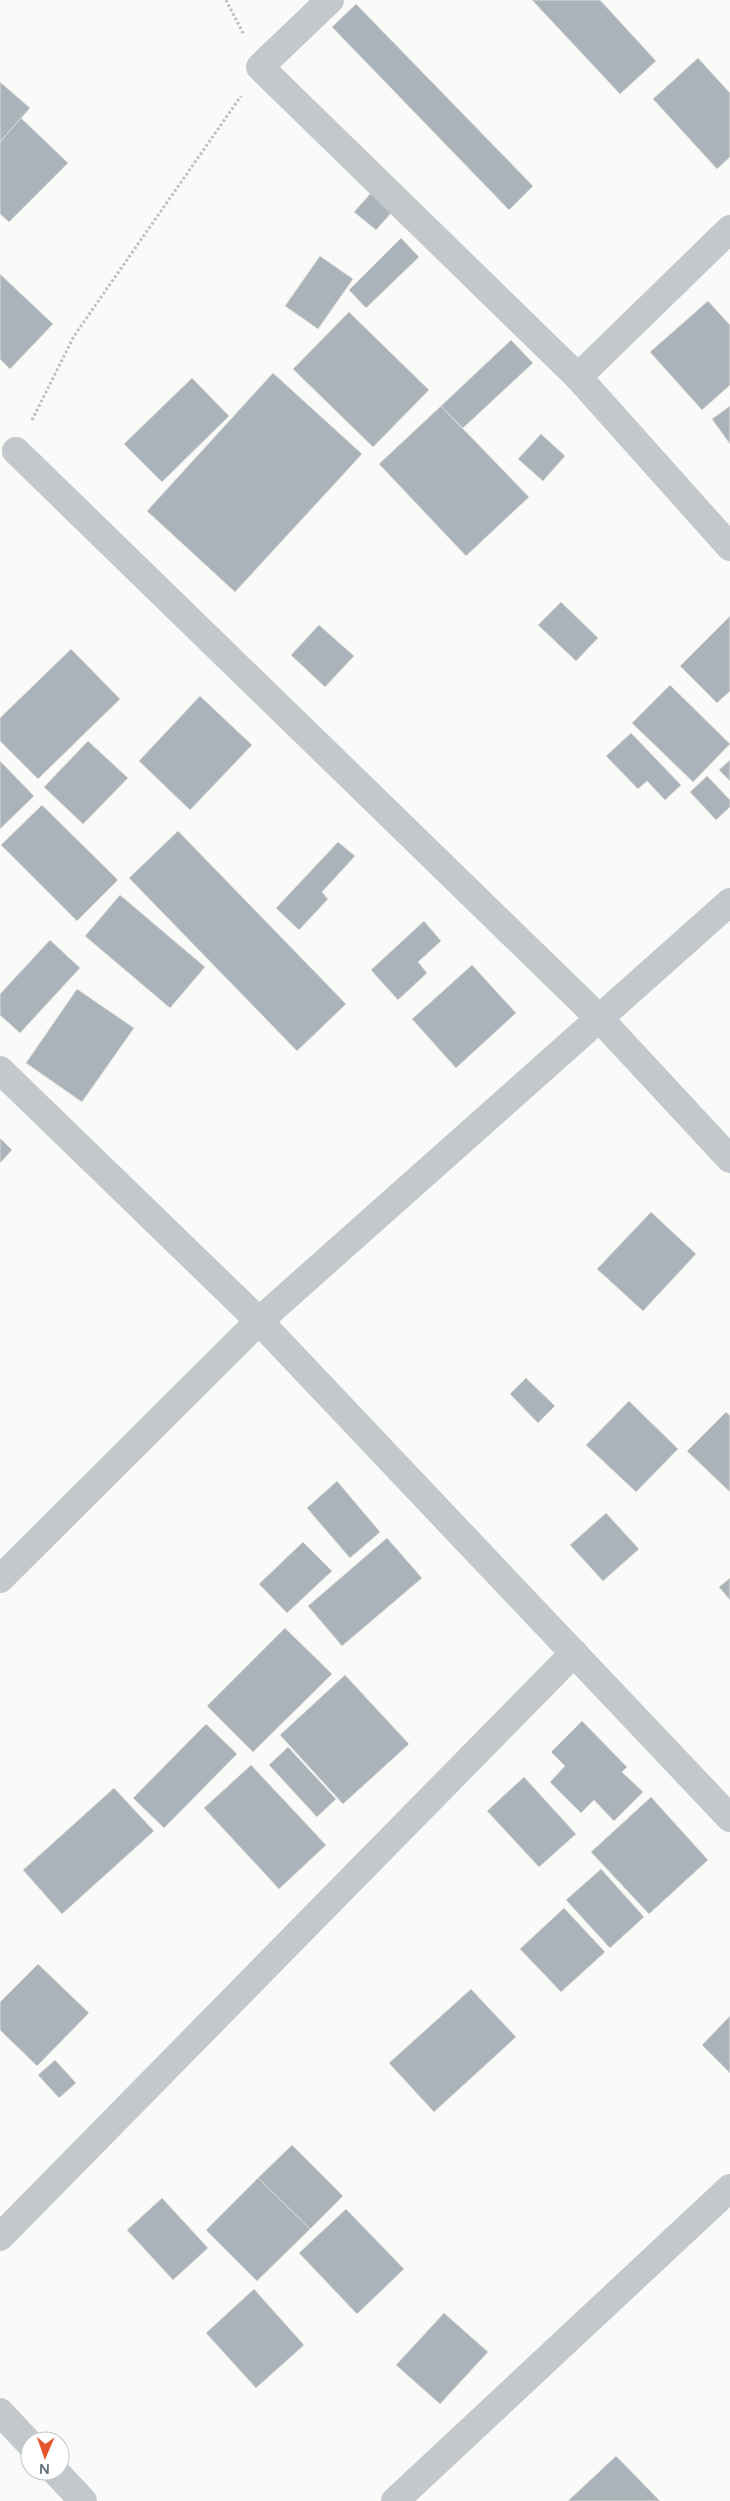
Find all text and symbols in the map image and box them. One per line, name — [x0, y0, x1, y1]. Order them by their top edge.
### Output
north arrow — [20, 2431, 70, 2481]
text: N — [39, 2460, 50, 2477]

